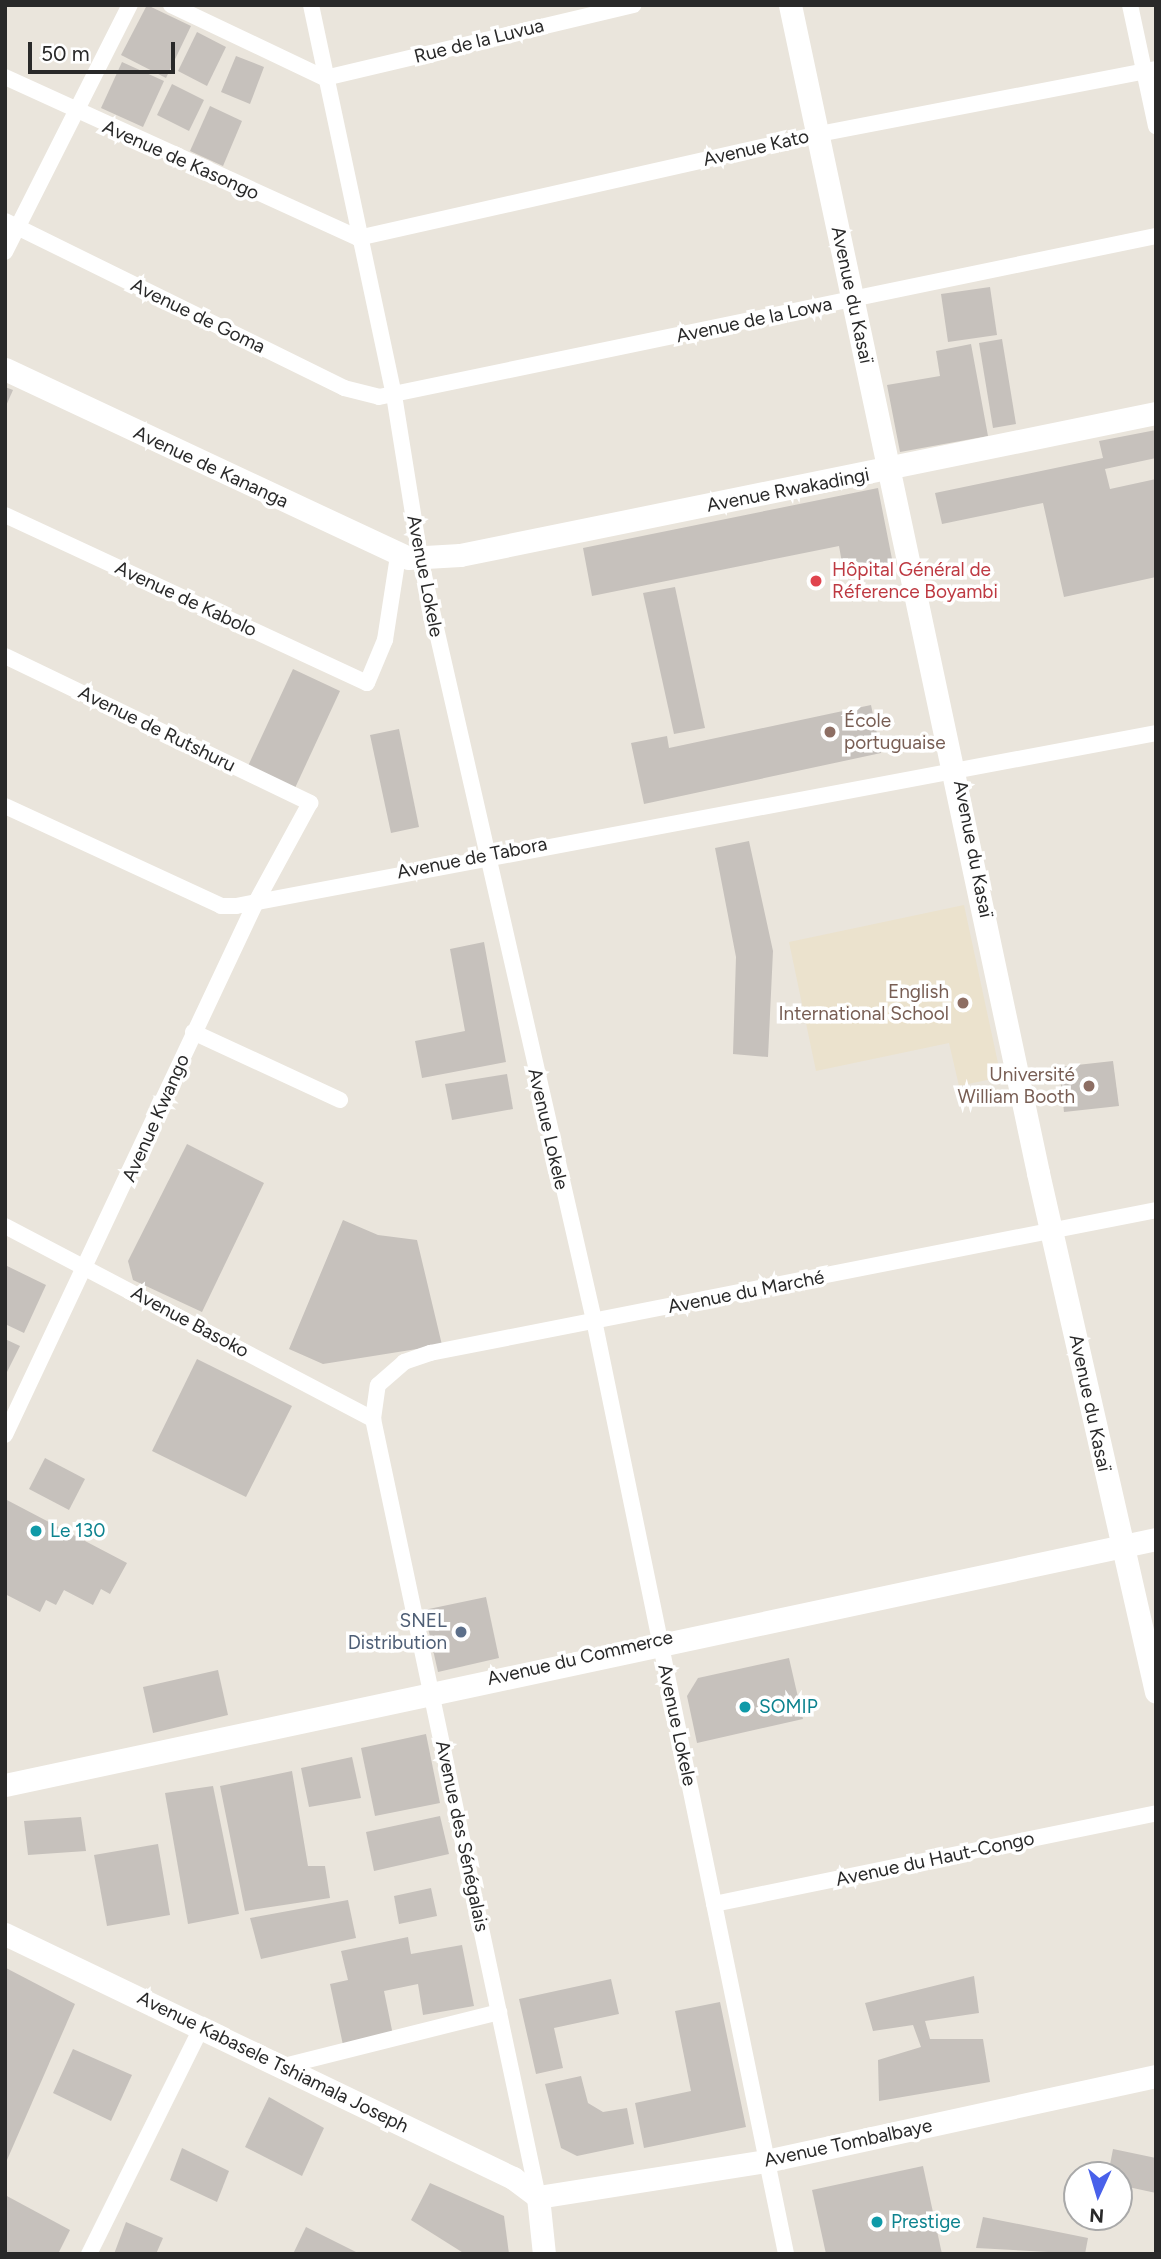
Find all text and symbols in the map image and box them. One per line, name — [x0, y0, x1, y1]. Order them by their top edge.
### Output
street label: Rue de la Luvua — [412, 14, 546, 68]
scale bar — [32, 28, 178, 72]
text: 50 m — [41, 41, 90, 66]
street label: Avenue de Kasongo — [99, 115, 263, 205]
street label: Avenue Kato — [701, 125, 811, 171]
street label: Avenue du Kasaï — [826, 224, 878, 366]
street label: Avenue de Goma — [127, 274, 269, 358]
street label: Avenue de la Lowa — [674, 292, 834, 348]
street label: Avenue de Kananga — [130, 421, 292, 513]
street label: Avenue Rwakadingi — [705, 463, 871, 517]
street label: Avenue Lokele — [402, 513, 448, 639]
street label: Avenue de Kabolo — [112, 556, 260, 642]
place label: Hôpital Général de Réference Boyambi — [832, 559, 998, 603]
marker: Hôpital Général de Réference Boyambi — [806, 571, 826, 591]
street label: Avenue de Rutshuru — [75, 681, 239, 777]
place label: École portuguaise — [844, 710, 946, 754]
marker: École portuguaise — [822, 724, 838, 740]
street label: Avenue du Kasaï — [949, 778, 997, 920]
street label: Avenue de Tabora — [395, 832, 549, 884]
place label: English International School — [778, 981, 949, 1025]
marker: English International School — [955, 995, 971, 1011]
street label: Avenue Kwango — [118, 1051, 194, 1185]
place label: Université William Booth — [958, 1064, 1075, 1108]
street label: Avenue Lokele — [523, 1066, 573, 1192]
marker: Université William Booth — [1081, 1078, 1097, 1094]
street label: Avenue du Marché — [666, 1266, 826, 1318]
street label: Avenue Basoko — [127, 1281, 253, 1363]
street label: Avenue du Kasaï — [1064, 1332, 1116, 1474]
place label: Le 130 — [50, 1520, 105, 1542]
marker: Le 130 — [28, 1523, 44, 1539]
place label: SNEL Distribution — [348, 1610, 447, 1654]
marker: SNEL Distribution — [453, 1624, 469, 1640]
street label: Avenue du Commerce — [485, 1626, 675, 1690]
street label: Avenue Lokele — [653, 1662, 701, 1788]
place label: SOMIP — [759, 1696, 818, 1718]
marker: SOMIP — [737, 1699, 753, 1715]
street label: Avenue des Sénégalais — [431, 1738, 493, 1934]
street label: Avenue du Haut-Congo — [834, 1827, 1036, 1891]
street label: Avenue Kabasele Tshiamala Joseph — [134, 1986, 412, 2138]
street label: Avenue Tombalbaye — [762, 2114, 934, 2172]
north arrow — [1063, 2161, 1133, 2231]
text: N — [1089, 2203, 1105, 2227]
place label: Prestige — [891, 2211, 961, 2233]
marker: Prestige — [869, 2214, 885, 2230]

